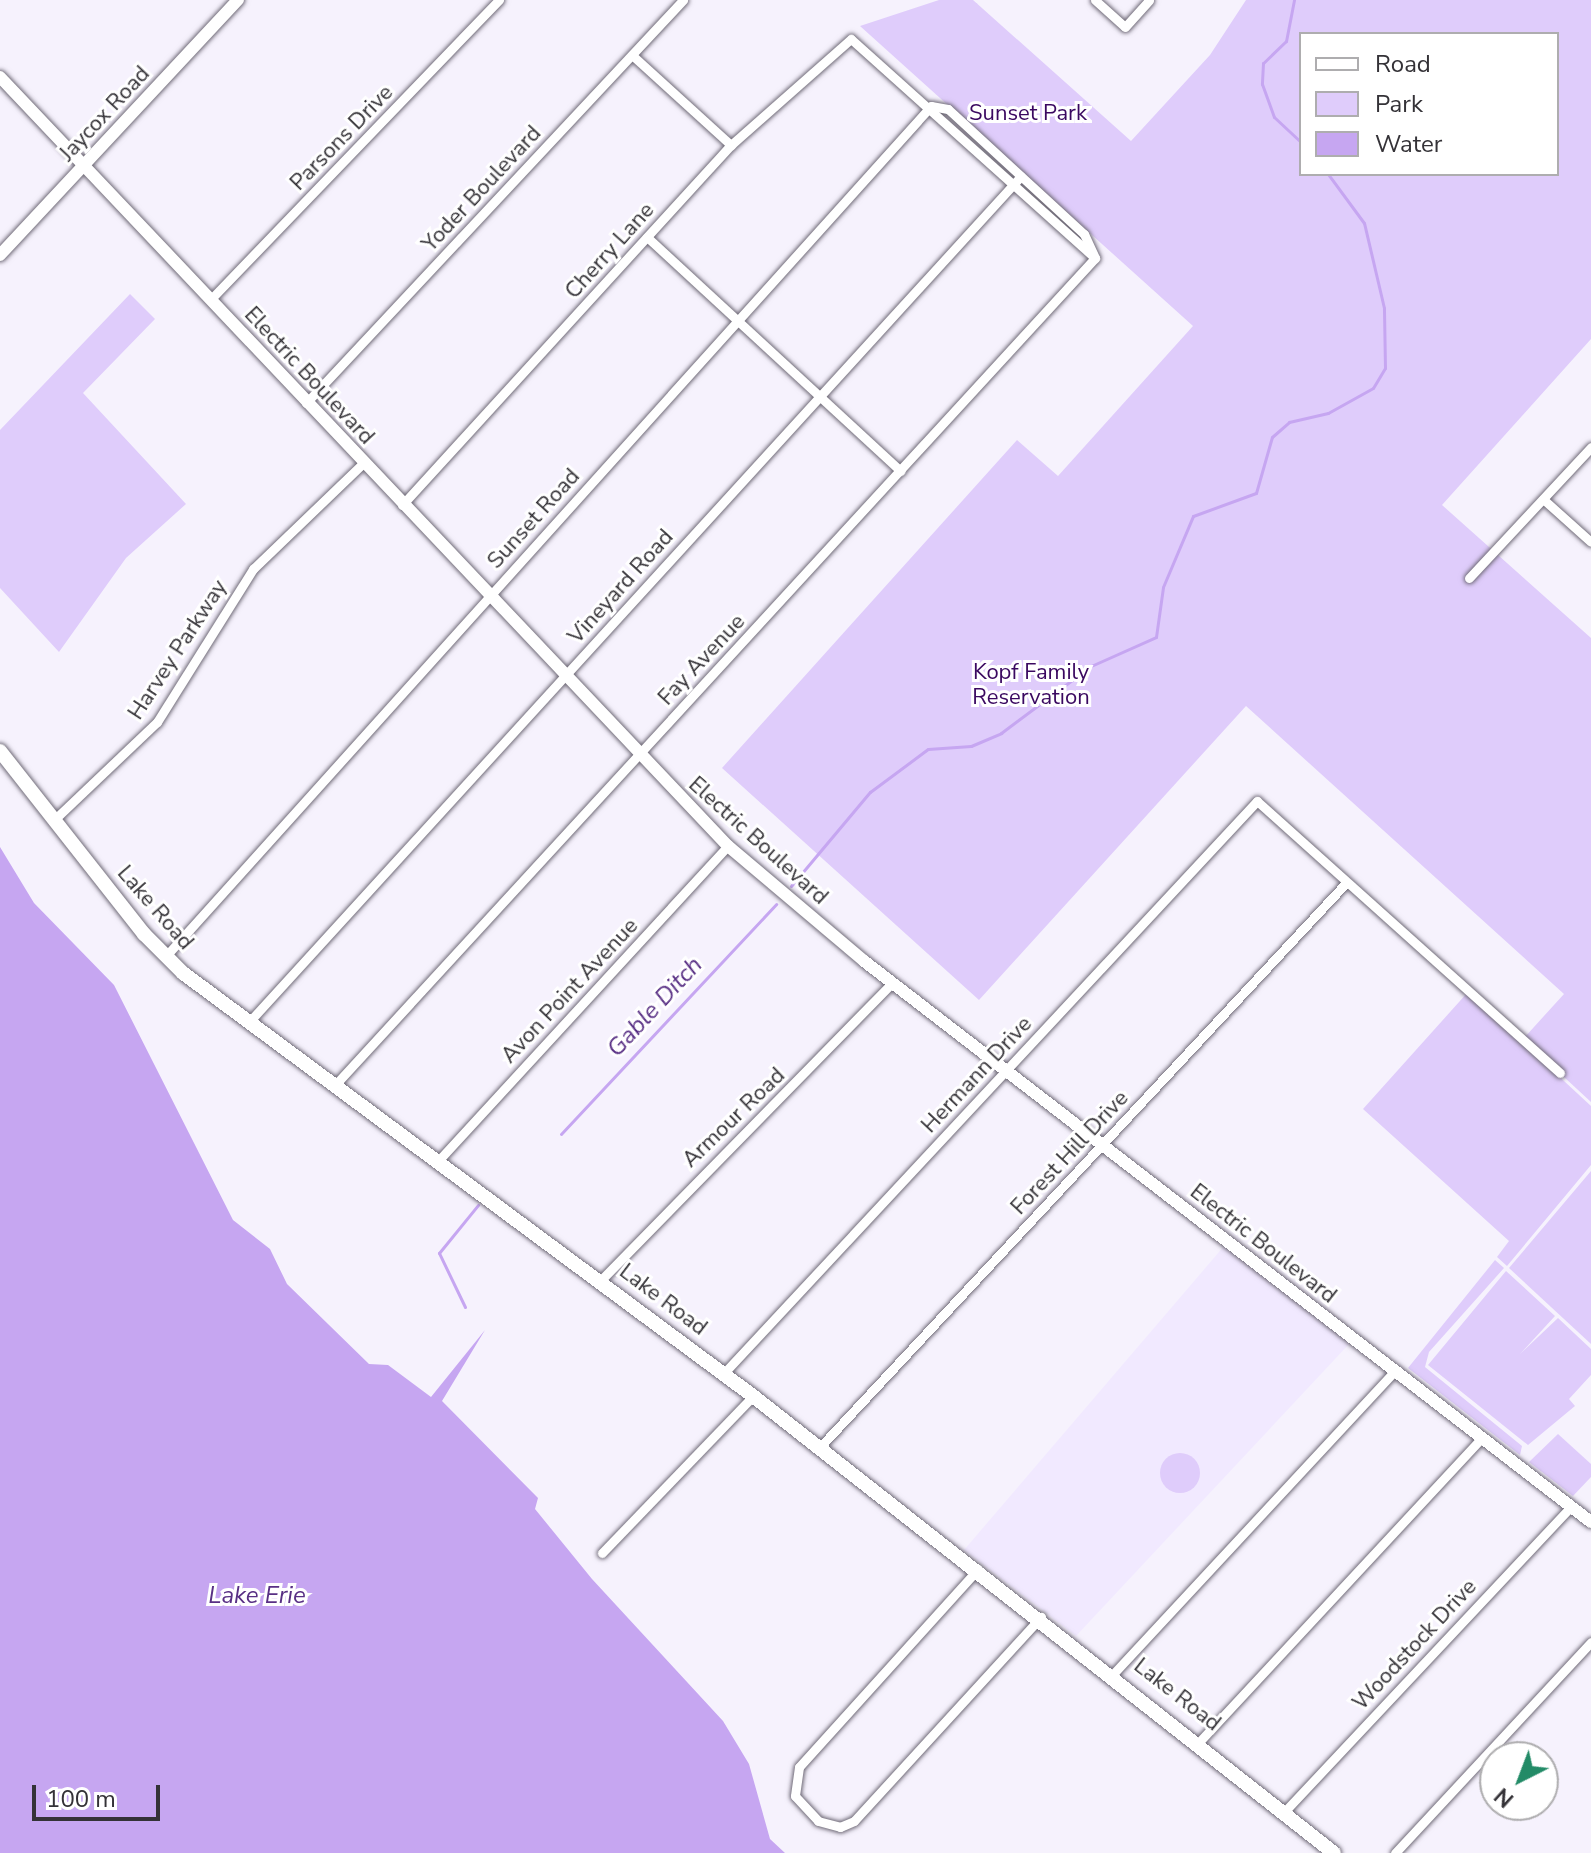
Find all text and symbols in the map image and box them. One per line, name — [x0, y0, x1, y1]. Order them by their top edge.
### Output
legend — [1299, 32, 1559, 176]
text: Road — [1375, 48, 1431, 80]
street label: Jaycox Road — [54, 61, 156, 167]
street label: Parsons Drive — [285, 80, 399, 196]
text: Park — [1375, 88, 1423, 120]
park label: Sunset Park — [969, 101, 1087, 127]
street label: Yoder Boulevard — [417, 121, 547, 257]
text: Water — [1375, 128, 1442, 160]
street label: Cherry Lane — [560, 198, 660, 304]
street label: Electric Boulevard — [239, 302, 379, 450]
street label: Sunset Road — [482, 464, 586, 574]
street label: Vineyard Road — [563, 524, 679, 650]
street label: Harvey Parkway — [123, 575, 233, 725]
street label: Fay Avenue — [653, 609, 751, 711]
park label: Kopf Family Reservation — [972, 659, 1090, 710]
street label: Electric Boulevard — [683, 772, 833, 910]
street label: Lake Road — [111, 861, 199, 955]
street label: Avon Point Avenue — [496, 913, 644, 1069]
water label: Gable Ditch — [601, 951, 709, 1063]
street label: Hermann Drive — [916, 1011, 1038, 1139]
street label: Armour Road — [677, 1063, 791, 1173]
street label: Forest Hill Drive — [1006, 1086, 1134, 1220]
street label: Electric Boulevard — [1185, 1179, 1341, 1309]
street label: Lake Road — [614, 1259, 712, 1341]
street label: Woodstock Drive — [1348, 1574, 1482, 1716]
water label: Lake Erie — [208, 1582, 306, 1610]
street label: Lake Road — [1128, 1653, 1226, 1737]
north arrow — [1479, 1741, 1559, 1821]
scale bar — [36, 1769, 164, 1819]
text: N — [1488, 1781, 1520, 1814]
text: 100 m — [46, 1783, 116, 1815]

